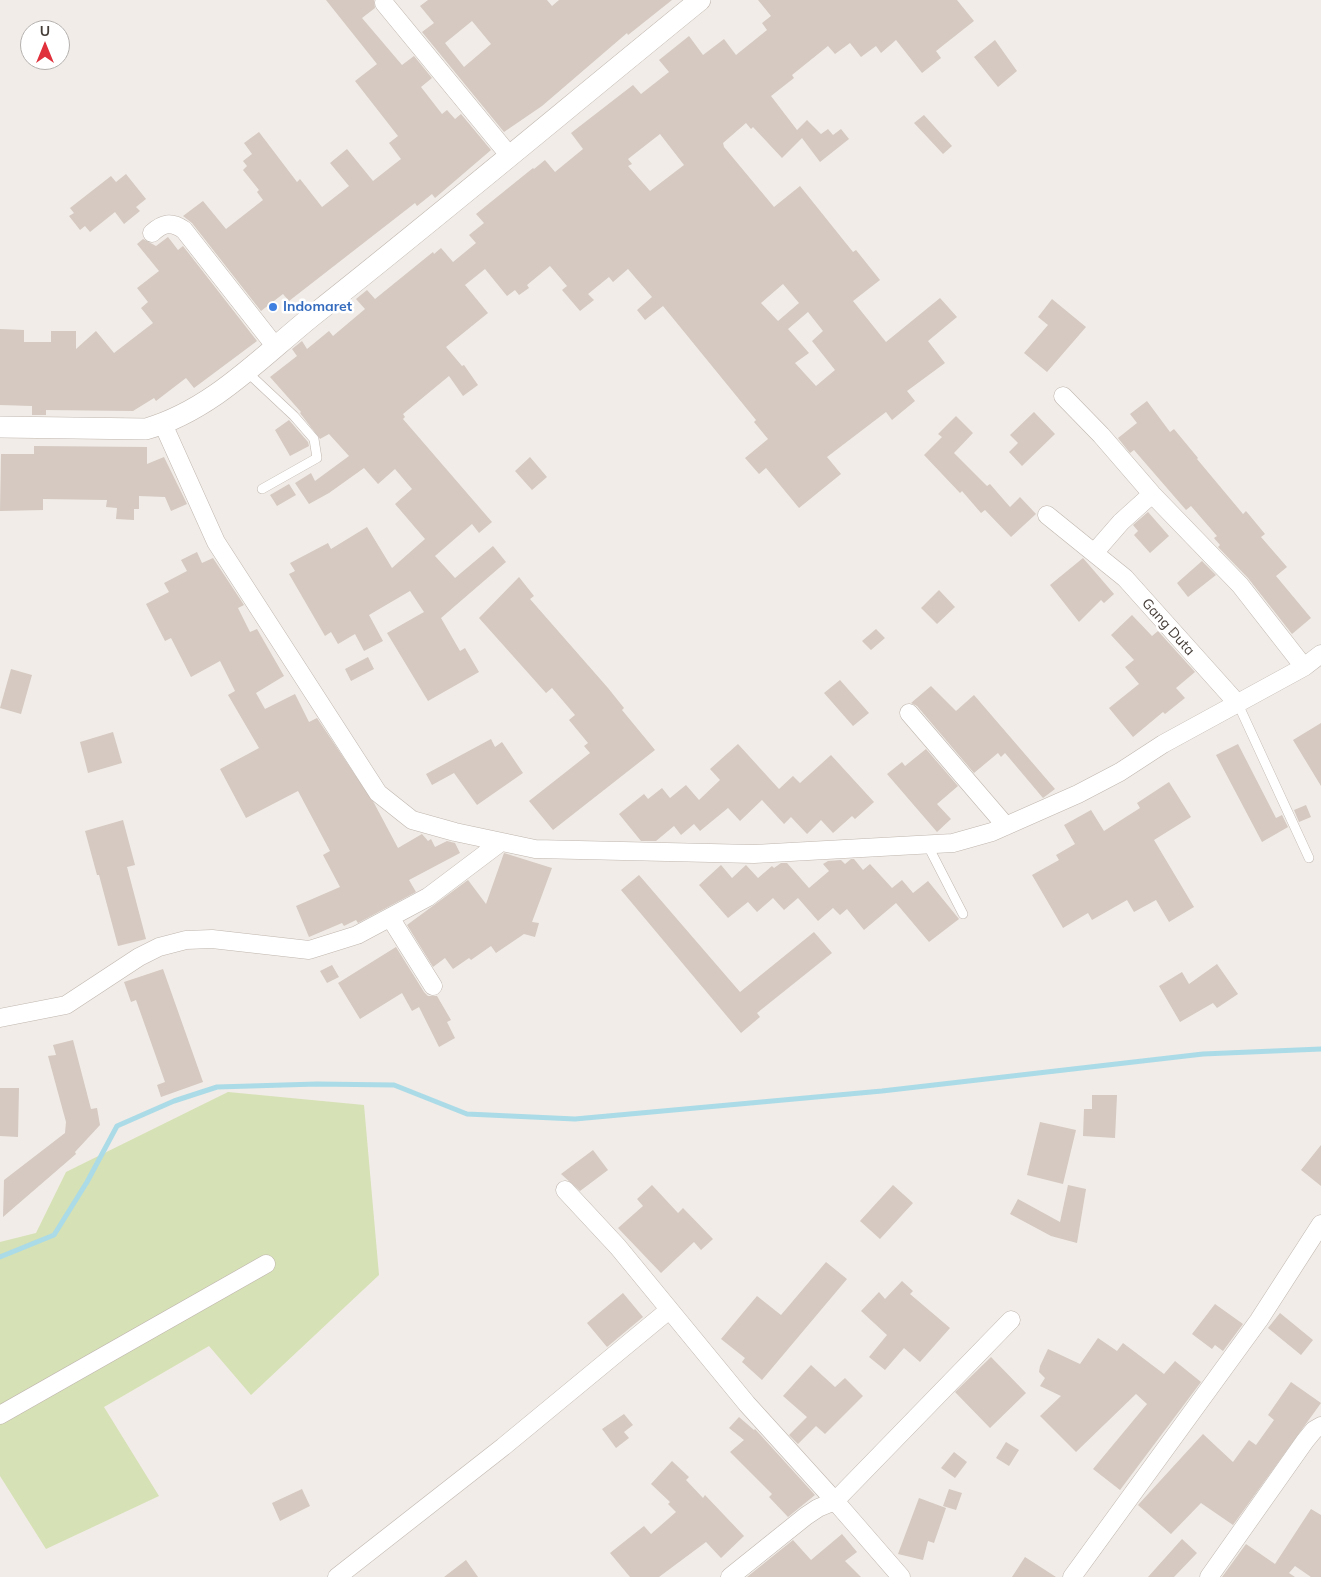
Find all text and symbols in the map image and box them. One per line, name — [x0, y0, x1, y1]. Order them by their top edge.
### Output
north arrow — [20, 20, 70, 70]
text: U — [40, 22, 50, 40]
place label: Indomaret — [283, 299, 352, 315]
marker: Indomaret — [267, 301, 279, 313]
street label: Gang Duta — [1138, 595, 1198, 659]

